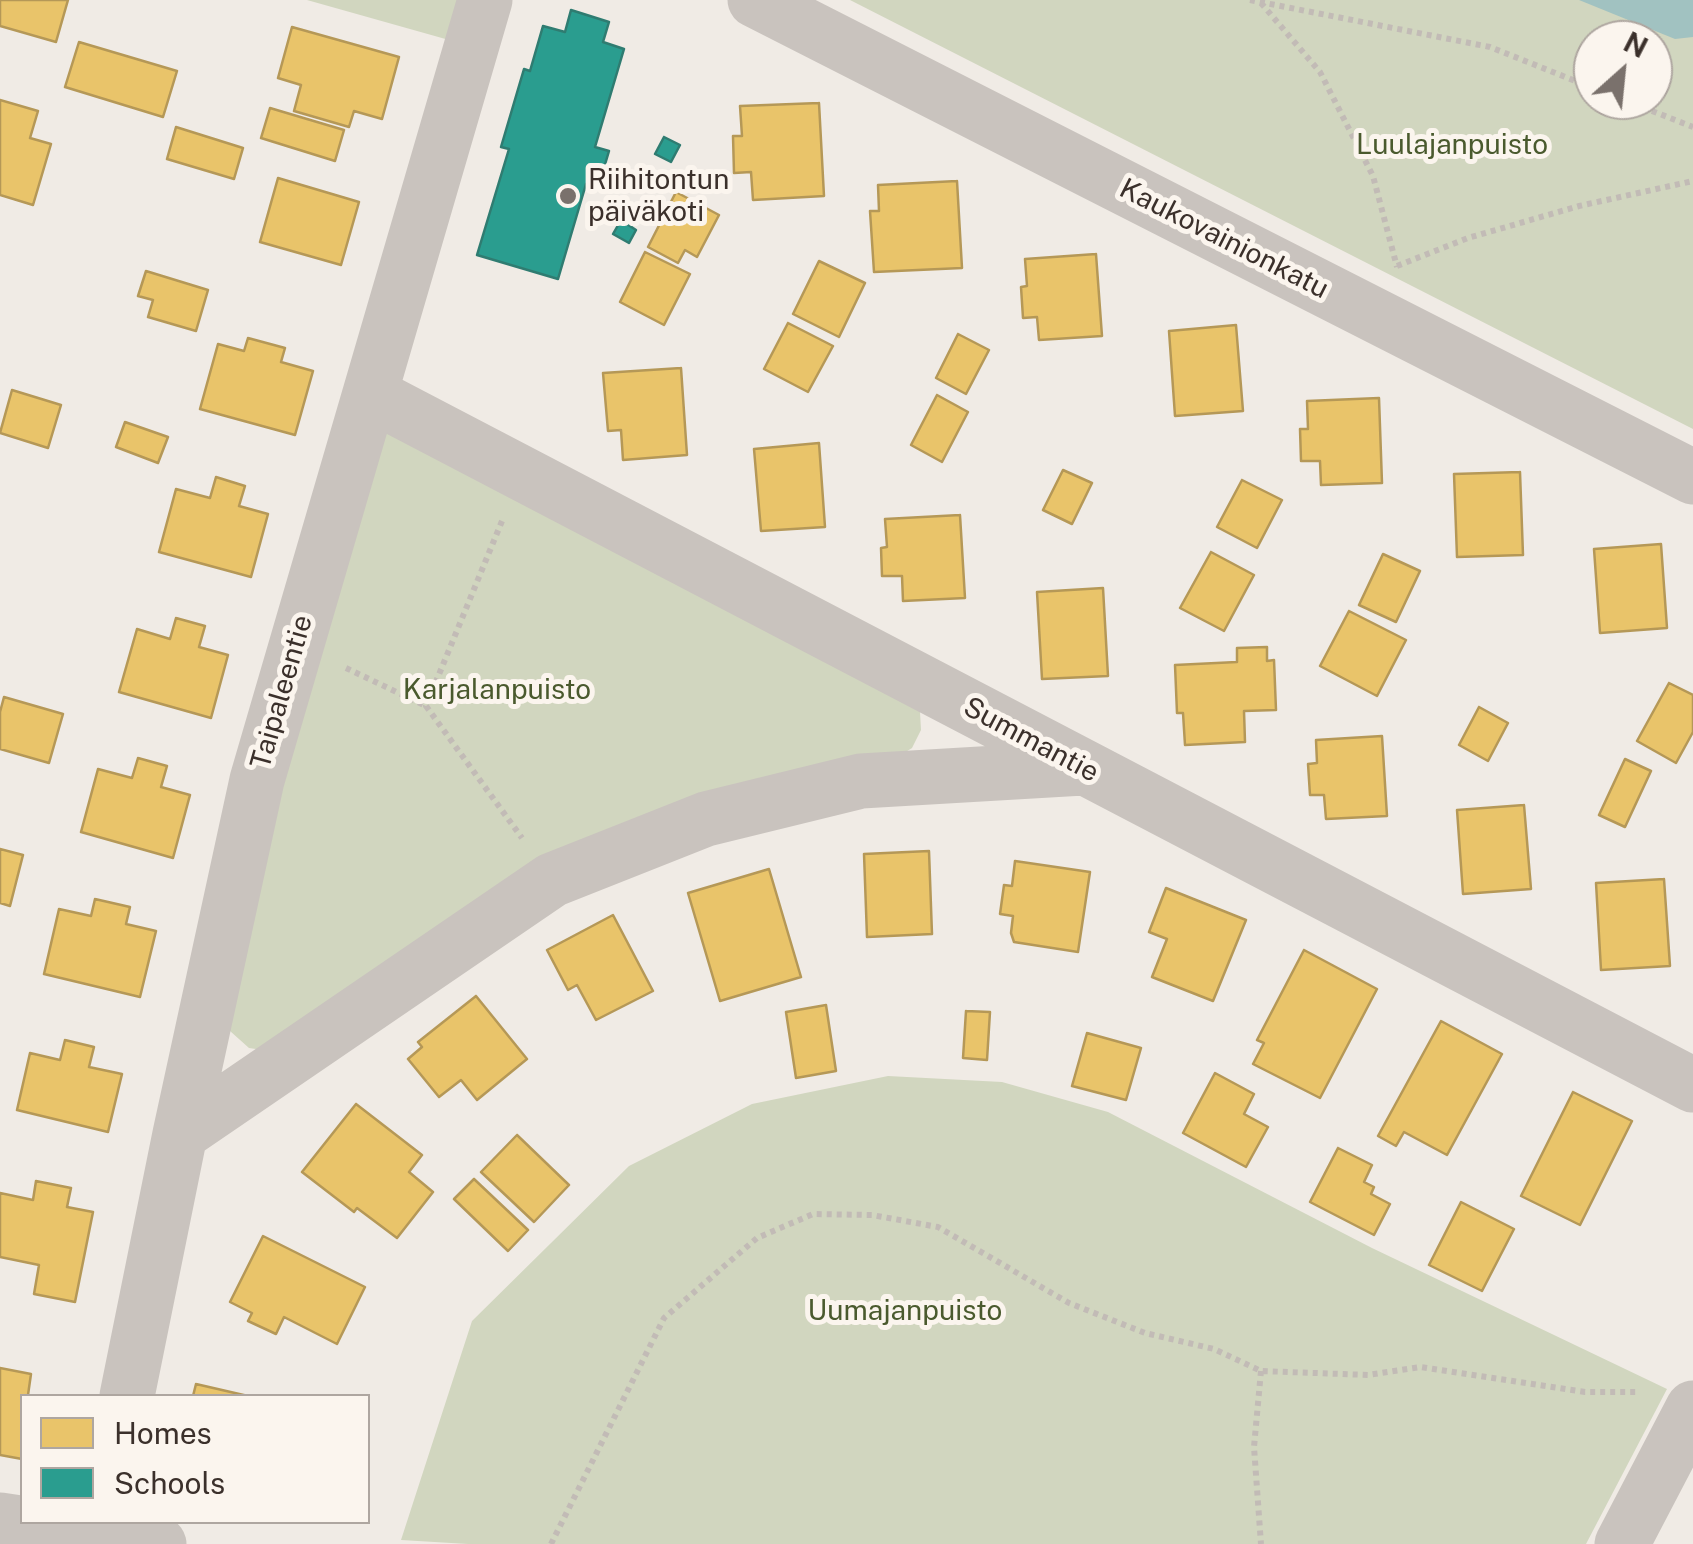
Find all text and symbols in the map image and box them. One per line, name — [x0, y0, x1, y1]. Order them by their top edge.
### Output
north arrow — [1573, 20, 1673, 120]
text: N — [1619, 25, 1653, 64]
park label: Luulajanpuisto — [1356, 128, 1548, 162]
place label: Riihitontun päiväkoti — [588, 163, 729, 229]
street label: Kaukovainionkatu — [1114, 172, 1334, 306]
marker: Riihitontun päiväkoti — [557, 185, 579, 207]
street label: Taipaleentie — [244, 611, 320, 773]
park label: Karjalanpuisto — [403, 673, 591, 707]
street label: Summantie — [958, 690, 1104, 790]
park label: Uumajanpuisto — [808, 1294, 1002, 1328]
legend — [20, 1394, 370, 1524]
text: Homes — [114, 1415, 212, 1451]
text: Schools — [114, 1465, 225, 1501]

